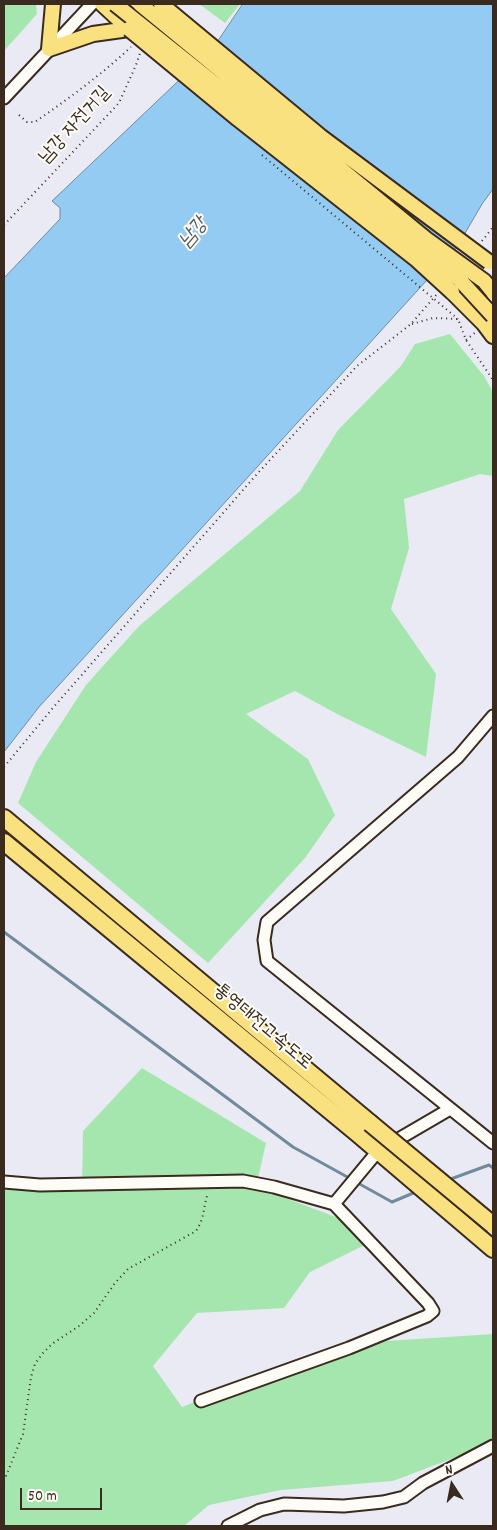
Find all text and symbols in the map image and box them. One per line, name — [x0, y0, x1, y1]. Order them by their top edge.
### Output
street label: 남강 자전거길 — [35, 83, 117, 169]
water label: 남강 — [175, 214, 215, 254]
street label: 통영대전고속도로 — [208, 980, 316, 1076]
north arrow — [427, 1460, 477, 1510]
text: N — [444, 1460, 454, 1481]
scale bar — [22, 1478, 105, 1510]
text: 50 m — [28, 1486, 57, 1508]

